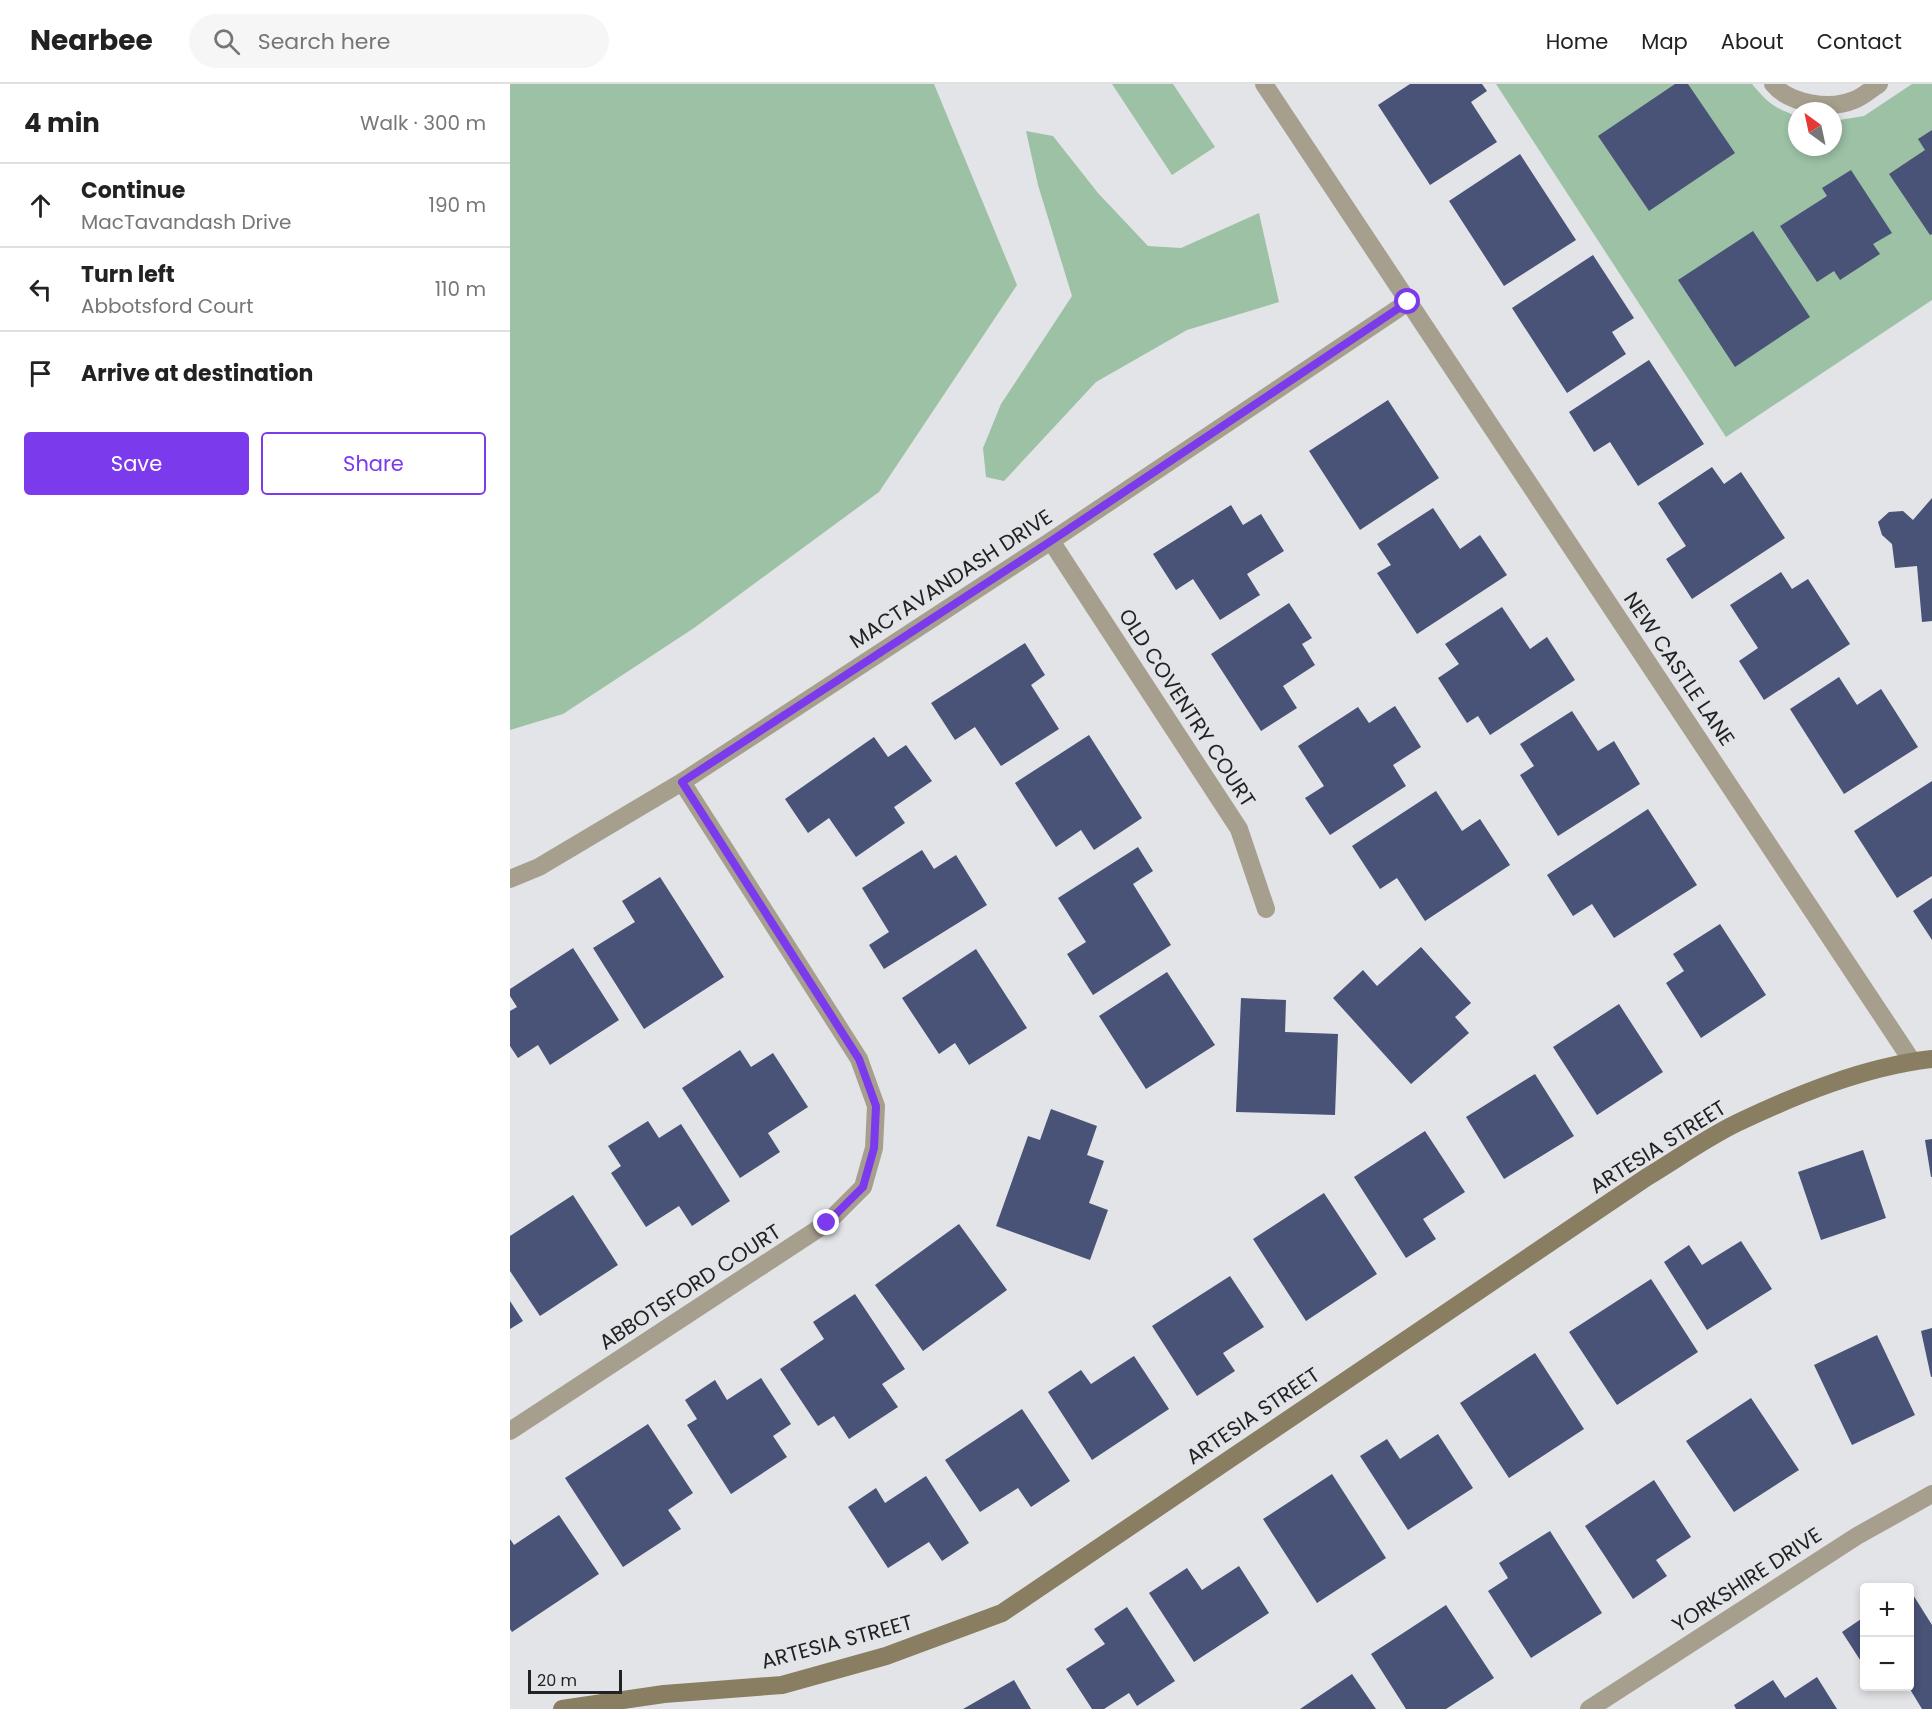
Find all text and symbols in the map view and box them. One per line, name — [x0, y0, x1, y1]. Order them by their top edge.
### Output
search box — [189, 14, 609, 68]
text: Nearbee — [30, 21, 153, 60]
icon: search — [210, 25, 243, 58]
text: Search here — [258, 26, 390, 57]
text: Home — [1546, 27, 1608, 56]
text: Map — [1641, 27, 1688, 56]
text: About — [1721, 27, 1784, 56]
text: Contact — [1817, 27, 1902, 56]
north arrow — [1788, 102, 1842, 156]
text: 4 min — [24, 105, 100, 141]
text: Walk · 300 m — [360, 109, 486, 137]
text: Continue — [81, 175, 185, 206]
icon: ahead — [24, 189, 57, 222]
text: 190 m — [429, 191, 486, 219]
text: MacTavandash Drive — [81, 208, 292, 236]
text: Turn left — [81, 259, 175, 290]
icon: left — [24, 273, 57, 306]
text: 110 m — [435, 275, 486, 303]
route start — [1394, 288, 1420, 314]
text: Abbotsford Court — [81, 292, 254, 320]
icon: arrive — [24, 357, 57, 390]
text: Arrive at destination — [81, 358, 313, 389]
button: Save — [24, 432, 249, 495]
button: Share — [261, 432, 486, 495]
street label: MACTAVANDASH DRIVE — [844, 502, 1058, 655]
street label: NEW CASTLE LANE — [1617, 586, 1742, 751]
street label: OLD COVENTRY COURT — [1112, 603, 1263, 813]
street label: ARTESIA STREET — [1584, 1093, 1731, 1200]
route end — [813, 1209, 839, 1235]
street label: ABBOTSFORD COURT — [593, 1217, 786, 1356]
street label: ARTESIA STREET — [1180, 1360, 1325, 1471]
street label: YORKSHIRE DRIVE — [1666, 1520, 1827, 1639]
map controls — [1860, 1583, 1914, 1691]
button: + — [1860, 1583, 1914, 1637]
street label: ARTESIA STREET — [758, 1607, 916, 1676]
button: − — [1860, 1637, 1914, 1691]
scale bar — [528, 1667, 622, 1694]
text: 20 m — [537, 1669, 577, 1692]

